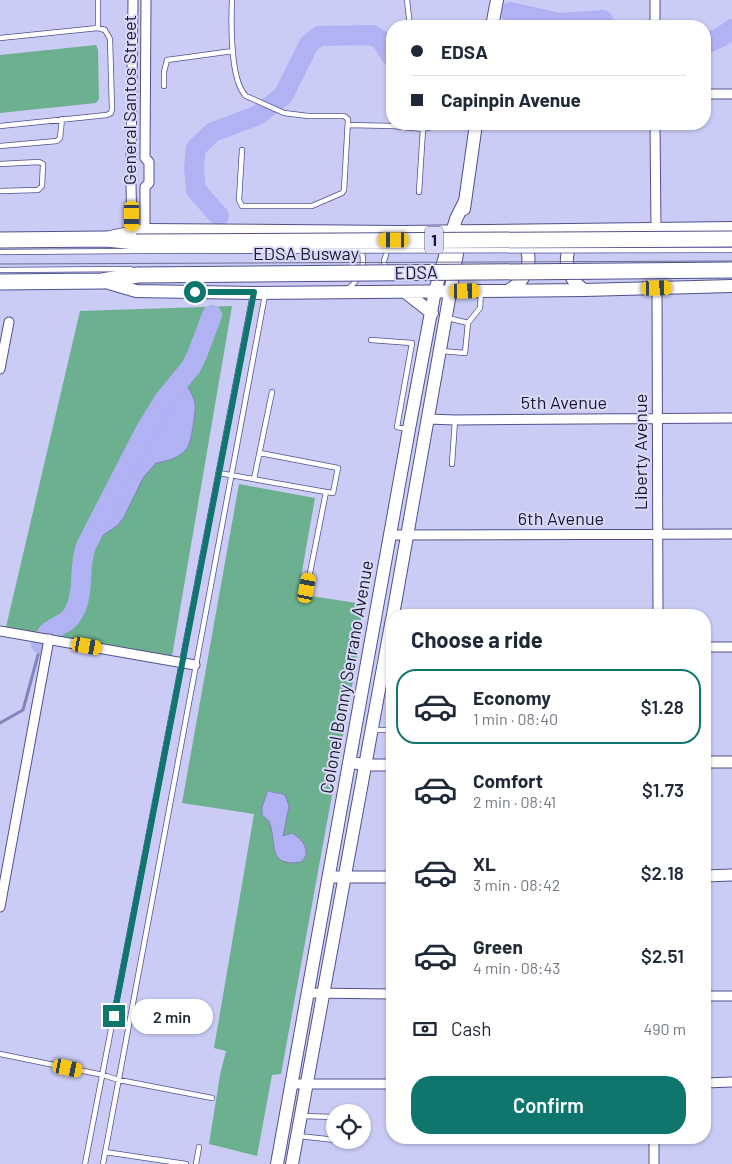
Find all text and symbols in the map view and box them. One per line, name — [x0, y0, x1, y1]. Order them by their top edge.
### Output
street label: General Santos Street — [118, 15, 140, 185]
text: EDSA — [441, 40, 488, 63]
text: Capinpin Avenue — [441, 88, 581, 111]
car — [124, 201, 139, 231]
road number: 1 — [425, 226, 443, 254]
car — [379, 233, 409, 248]
street label: EDSA Busway — [253, 242, 359, 264]
street label: EDSA — [394, 261, 438, 283]
car — [641, 280, 672, 296]
route start — [184, 281, 206, 303]
car — [449, 283, 480, 299]
street label: 5th Avenue — [521, 391, 607, 413]
street label: Liberty Avenue — [629, 394, 651, 510]
street label: 6th Avenue — [518, 507, 604, 529]
street label: Colonel Bonny Serrano Avenue — [315, 559, 377, 795]
car — [296, 572, 317, 604]
text: Choose a ride — [411, 626, 543, 652]
car — [70, 636, 103, 656]
icon: car — [413, 684, 458, 729]
text: Economy — [473, 686, 551, 709]
text: $1.28 — [641, 695, 684, 718]
text: 1 min · 08:40 — [473, 709, 558, 728]
icon: car — [413, 767, 458, 812]
text: Comfort — [473, 769, 543, 792]
text: $1.73 — [642, 778, 684, 801]
text: 2 min · 08:41 — [473, 792, 556, 811]
icon: car — [413, 850, 458, 895]
text: XL — [473, 852, 496, 875]
text: $2.18 — [641, 861, 684, 884]
text: 3 min · 08:42 — [473, 875, 560, 894]
icon: car — [413, 933, 458, 978]
text: Green — [473, 935, 523, 958]
text: $2.51 — [641, 944, 684, 967]
text: 4 min · 08:43 — [473, 958, 561, 977]
callout: 2 min — [132, 998, 214, 1034]
route end — [103, 1005, 125, 1027]
text: 2 min — [153, 1007, 191, 1026]
icon: cash — [411, 1015, 439, 1043]
text: Cash — [451, 1017, 492, 1040]
text: 490 m — [643, 1019, 686, 1038]
car — [51, 1058, 84, 1078]
button: Confirm — [411, 1076, 686, 1134]
map controls — [326, 1104, 371, 1149]
button: locate — [326, 1104, 371, 1149]

